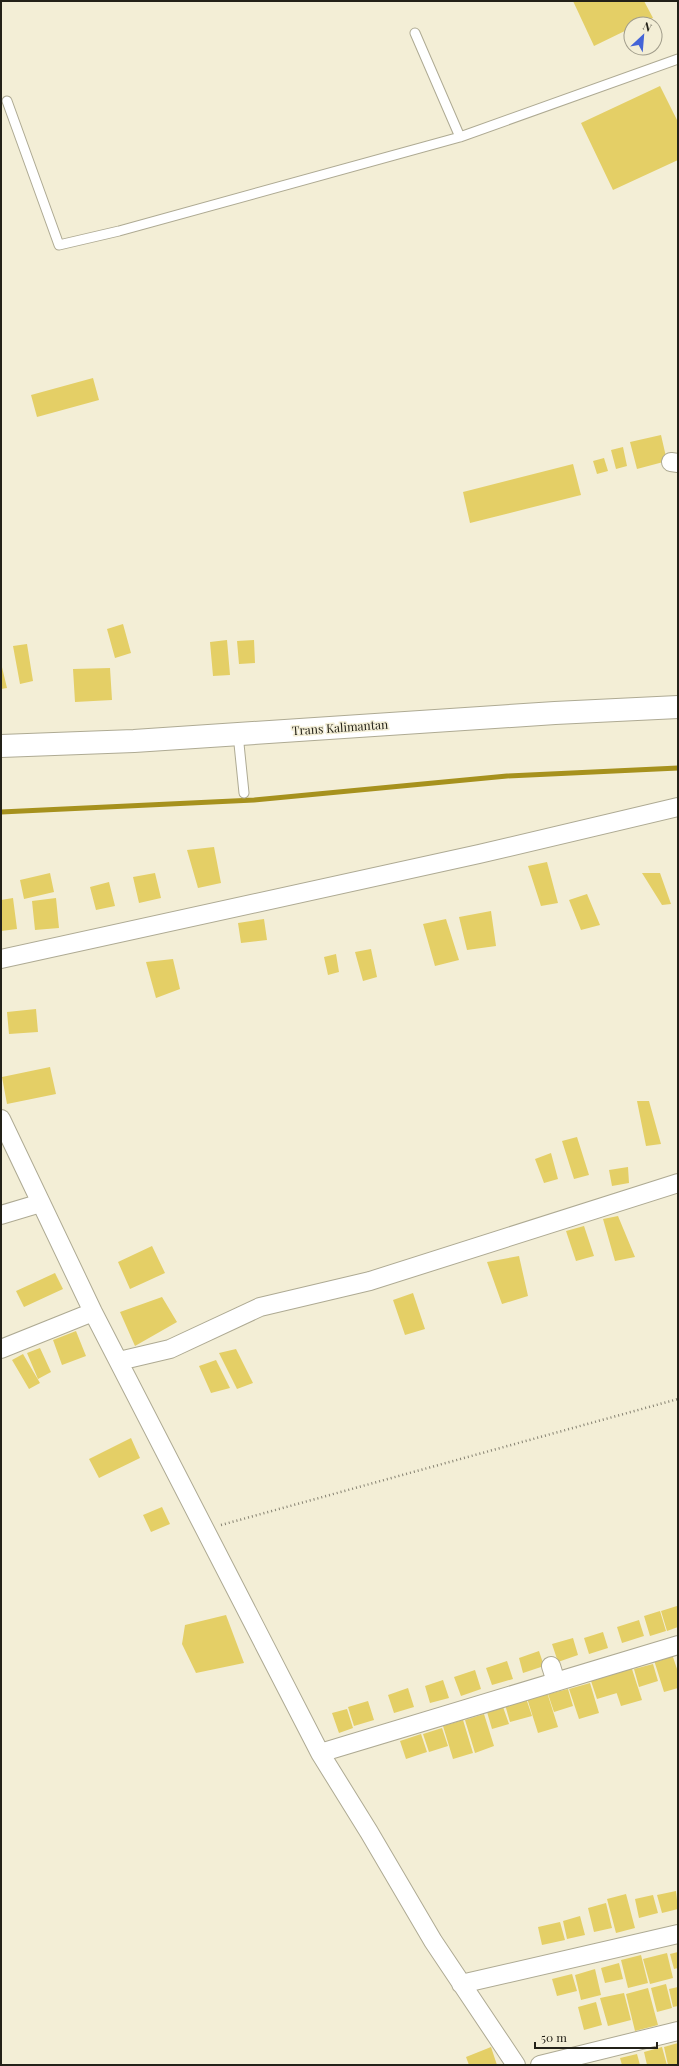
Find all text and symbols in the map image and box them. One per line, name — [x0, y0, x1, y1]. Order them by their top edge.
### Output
north arrow — [623, 16, 663, 56]
text: N — [641, 18, 655, 35]
street label: Trans Kalimantan — [291, 716, 389, 738]
scale bar — [535, 2024, 657, 2050]
text: 50 m — [541, 2029, 567, 2045]

